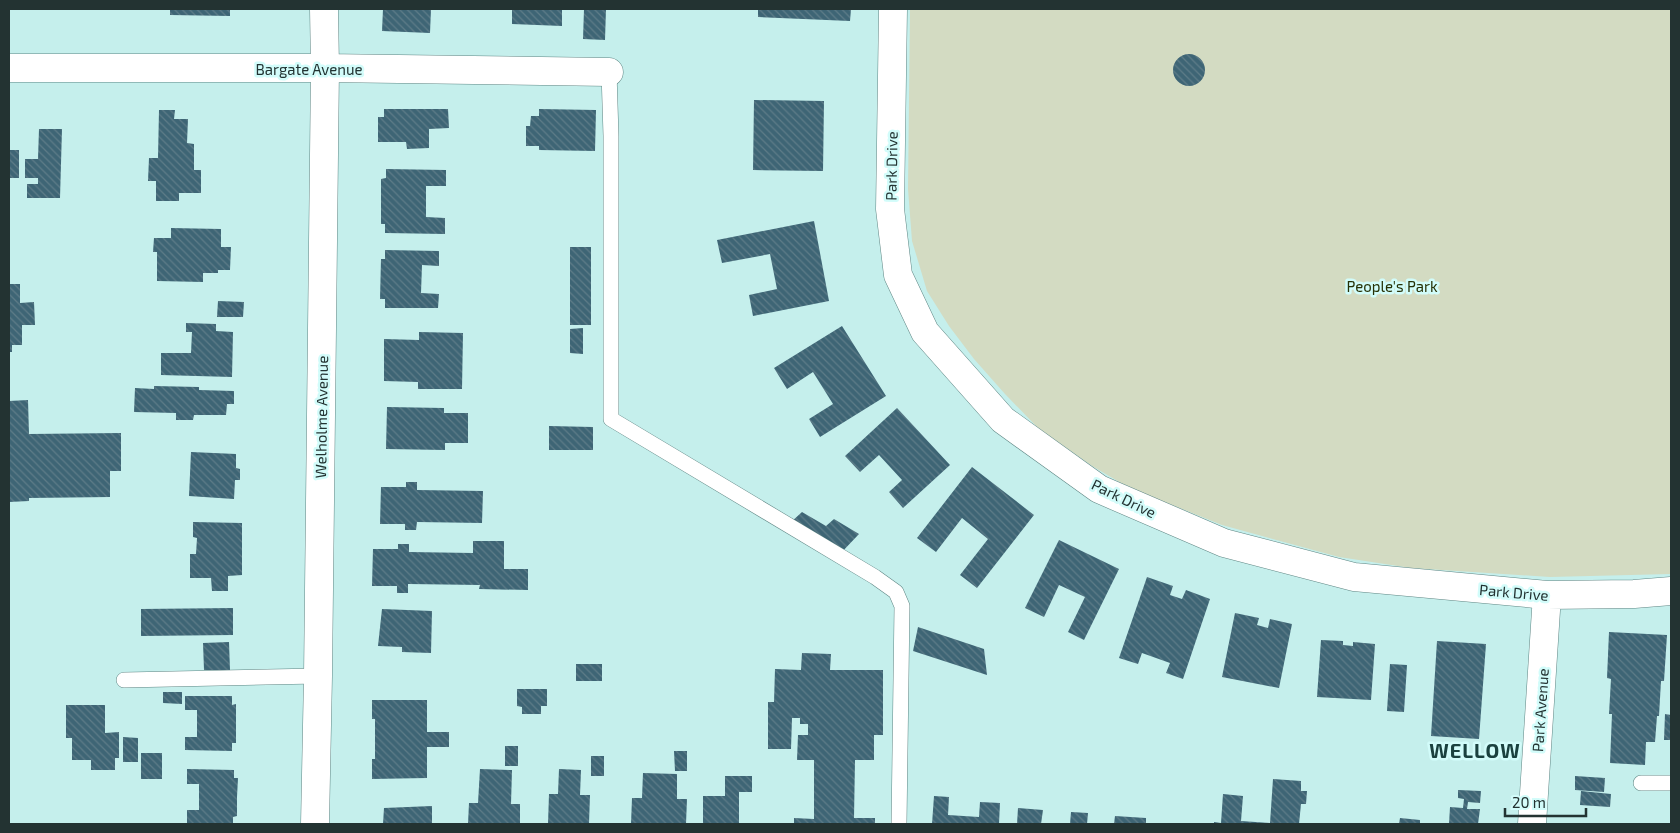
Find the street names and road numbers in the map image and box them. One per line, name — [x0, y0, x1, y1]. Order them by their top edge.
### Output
street label: Bargate Avenue — [255, 60, 363, 78]
street label: Park Drive — [881, 131, 901, 201]
street label: Welholme Avenue — [311, 356, 331, 478]
street label: Park Drive — [1089, 475, 1159, 521]
street label: Park Drive — [1479, 580, 1549, 604]
street label: Park Avenue — [1528, 668, 1552, 752]

